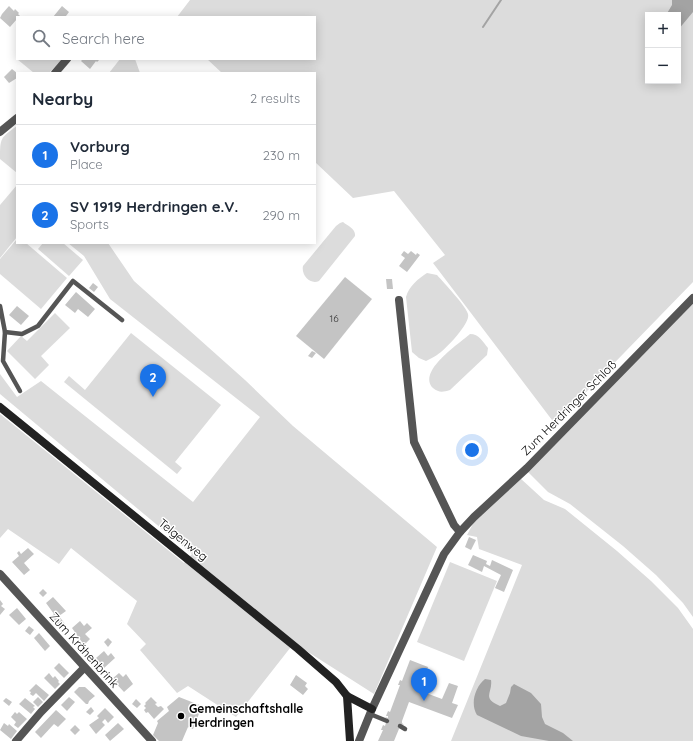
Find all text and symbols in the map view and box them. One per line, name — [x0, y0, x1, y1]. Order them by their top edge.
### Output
map controls — [645, 12, 681, 84]
button: + — [645, 12, 681, 48]
search box — [16, 16, 316, 60]
icon: search — [30, 27, 52, 49]
text: Search here — [62, 29, 145, 48]
button: − — [645, 48, 681, 84]
text: Nearby — [32, 88, 93, 109]
text: 2 results — [250, 90, 300, 106]
text: Vorburg — [70, 137, 130, 156]
text: 1 — [42, 147, 48, 163]
text: 230 m — [263, 147, 300, 163]
text: Place — [70, 156, 103, 172]
text: SV 1919 Herdringen e.V. — [70, 197, 238, 216]
text: 2 — [41, 207, 49, 223]
text: 290 m — [262, 207, 300, 223]
text: Sports — [70, 216, 109, 232]
house number: 16 — [329, 312, 339, 325]
street label: Zum Herdringer Schloß — [518, 357, 619, 458]
pin: 2 — [140, 364, 166, 397]
your location — [462, 440, 482, 460]
street label: Telgenweg — [155, 515, 211, 564]
street label: Zum Krähenbrink — [46, 609, 122, 691]
pin: 1 — [411, 668, 437, 701]
place label: Gemeinschaftshalle Herdringen — [189, 701, 303, 730]
marker: Gemeinschaftshalle Herdringen — [176, 711, 186, 721]

